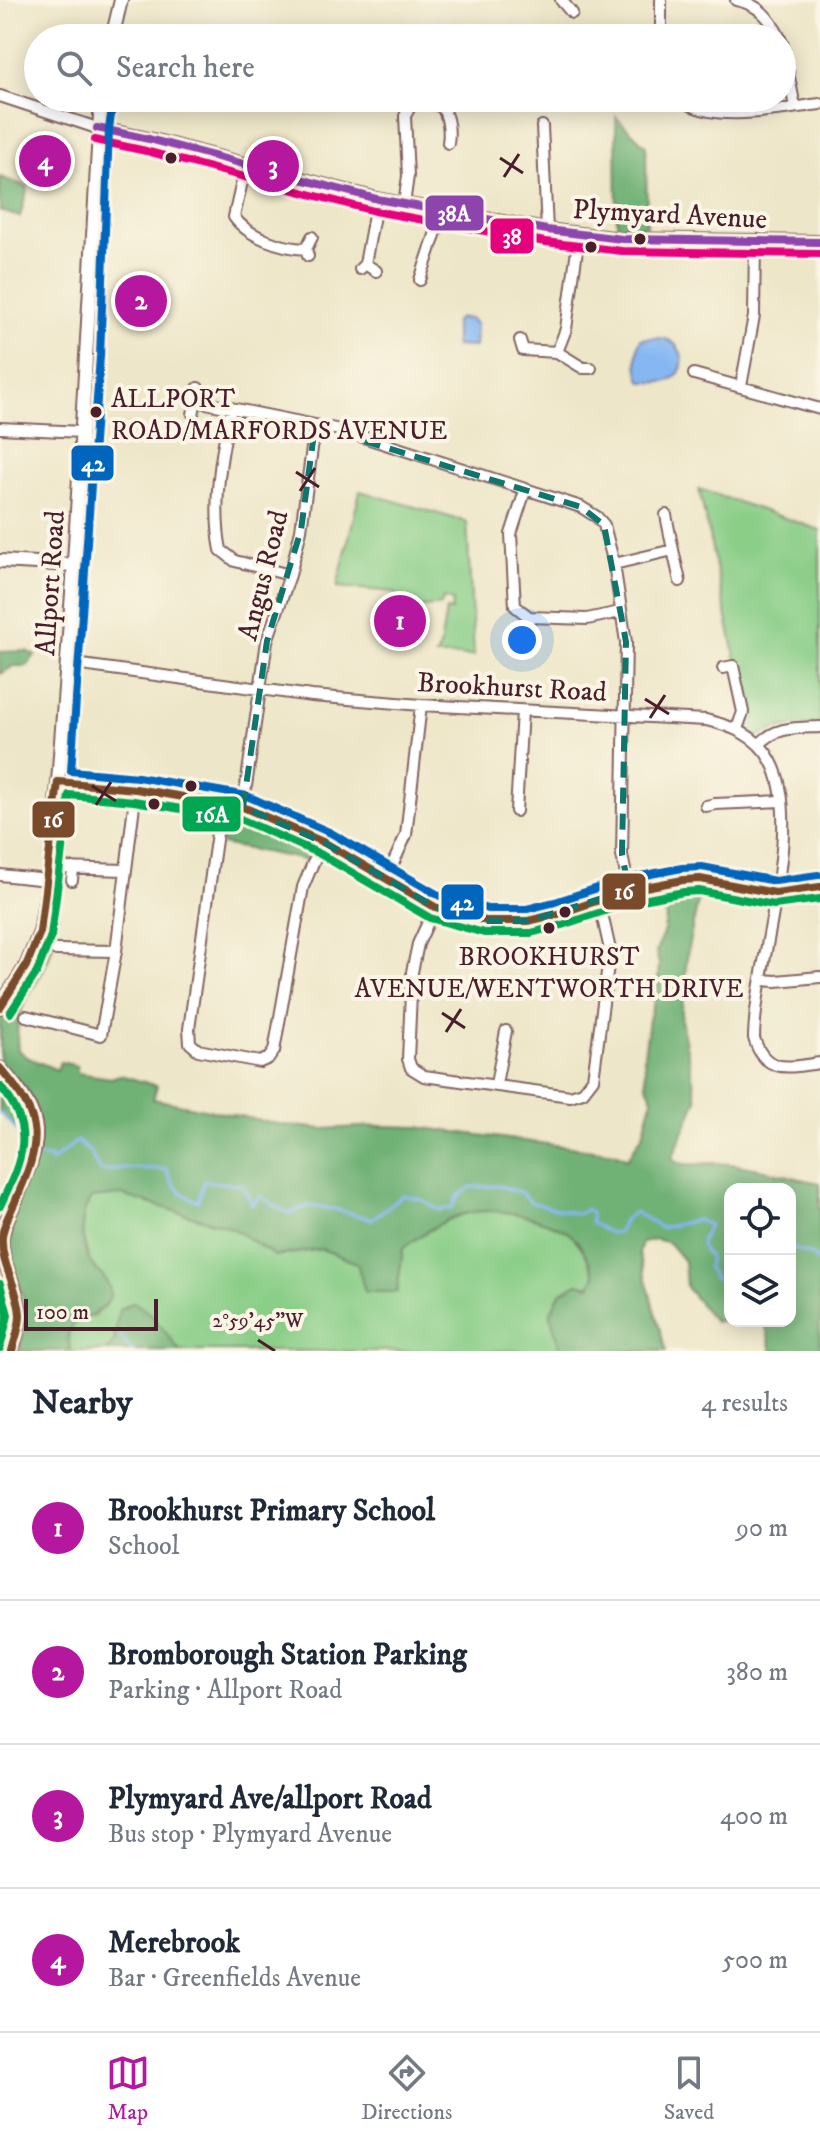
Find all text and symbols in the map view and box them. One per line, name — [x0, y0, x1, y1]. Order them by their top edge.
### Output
search box — [24, 24, 796, 112]
icon: search — [52, 46, 96, 90]
text: Search here — [116, 50, 255, 87]
pin: 4 — [19, 131, 71, 191]
pin: 3 — [247, 136, 299, 196]
unlabelled marker — [163, 150, 179, 166]
street label: Plymyard Avenue — [572, 192, 768, 237]
line badge: 38A — [424, 194, 485, 232]
text: 38A — [437, 201, 472, 228]
line badge: 38 — [489, 217, 535, 255]
text: 38 — [502, 224, 522, 251]
unlabelled marker — [632, 231, 648, 247]
unlabelled marker — [583, 239, 599, 255]
pin: 2 — [115, 271, 167, 331]
place label: ALLPORT ROAD/MARFORDS AVENUE — [111, 383, 447, 448]
marker: ALLPORT ROAD/MARFORDS AVENUE — [88, 404, 104, 420]
line badge: 42 — [70, 444, 115, 482]
text: 42 — [81, 451, 106, 478]
street label: Angus Road — [230, 507, 297, 644]
street label: Allport Road — [28, 509, 73, 657]
pin: 1 — [374, 591, 426, 651]
your location — [502, 620, 542, 660]
street label: Brookhurst Road — [416, 665, 608, 710]
unlabelled marker — [183, 778, 199, 794]
line badge: 16A — [181, 795, 242, 833]
unlabelled marker — [146, 796, 162, 812]
line badge: 16 — [31, 800, 76, 839]
text: 16A — [195, 802, 230, 829]
text: 16 — [43, 807, 64, 834]
line badge: 16 — [601, 872, 647, 911]
text: 16 — [614, 879, 635, 906]
line badge: 42 — [440, 883, 485, 921]
text: 42 — [450, 890, 475, 917]
unlabelled marker — [557, 904, 573, 920]
marker: BROOKHURST AVENUE/WENTWORTH DRIVE — [541, 920, 557, 936]
place label: BROOKHURST AVENUE/WENTWORTH DRIVE — [354, 941, 744, 1006]
map controls — [724, 1183, 796, 1327]
button: locate — [724, 1183, 796, 1255]
button: layers — [724, 1255, 796, 1327]
scale bar — [24, 1295, 158, 1331]
text: 100 m — [36, 1299, 89, 1326]
text: 2°59'45"W — [213, 1309, 304, 1334]
text: Nearby — [32, 1382, 133, 1424]
text: 4 results — [701, 1387, 788, 1420]
text: Brookhurst Primary School — [108, 1493, 435, 1530]
text: 1 — [53, 1512, 63, 1545]
text: 90 m — [736, 1512, 788, 1545]
text: School — [108, 1530, 179, 1563]
text: Bromborough Station Parking — [108, 1637, 467, 1674]
text: 2 — [52, 1656, 64, 1689]
text: 380 m — [726, 1656, 788, 1689]
text: Parking · Allport Road — [108, 1674, 342, 1707]
text: Plymyard Ave/allport Road — [108, 1781, 432, 1818]
text: 3 — [53, 1800, 63, 1833]
text: 400 m — [720, 1800, 788, 1833]
text: Bus stop · Plymyard Avenue — [108, 1818, 392, 1851]
text: Merebrook — [108, 1925, 240, 1962]
text: 4 — [51, 1944, 65, 1977]
text: 500 m — [722, 1944, 788, 1977]
text: Bar · Greenfields Avenue — [108, 1962, 361, 1995]
tab: Map — [106, 2051, 150, 2126]
tab: Directions — [361, 2051, 452, 2126]
tab: Saved — [664, 2051, 714, 2126]

